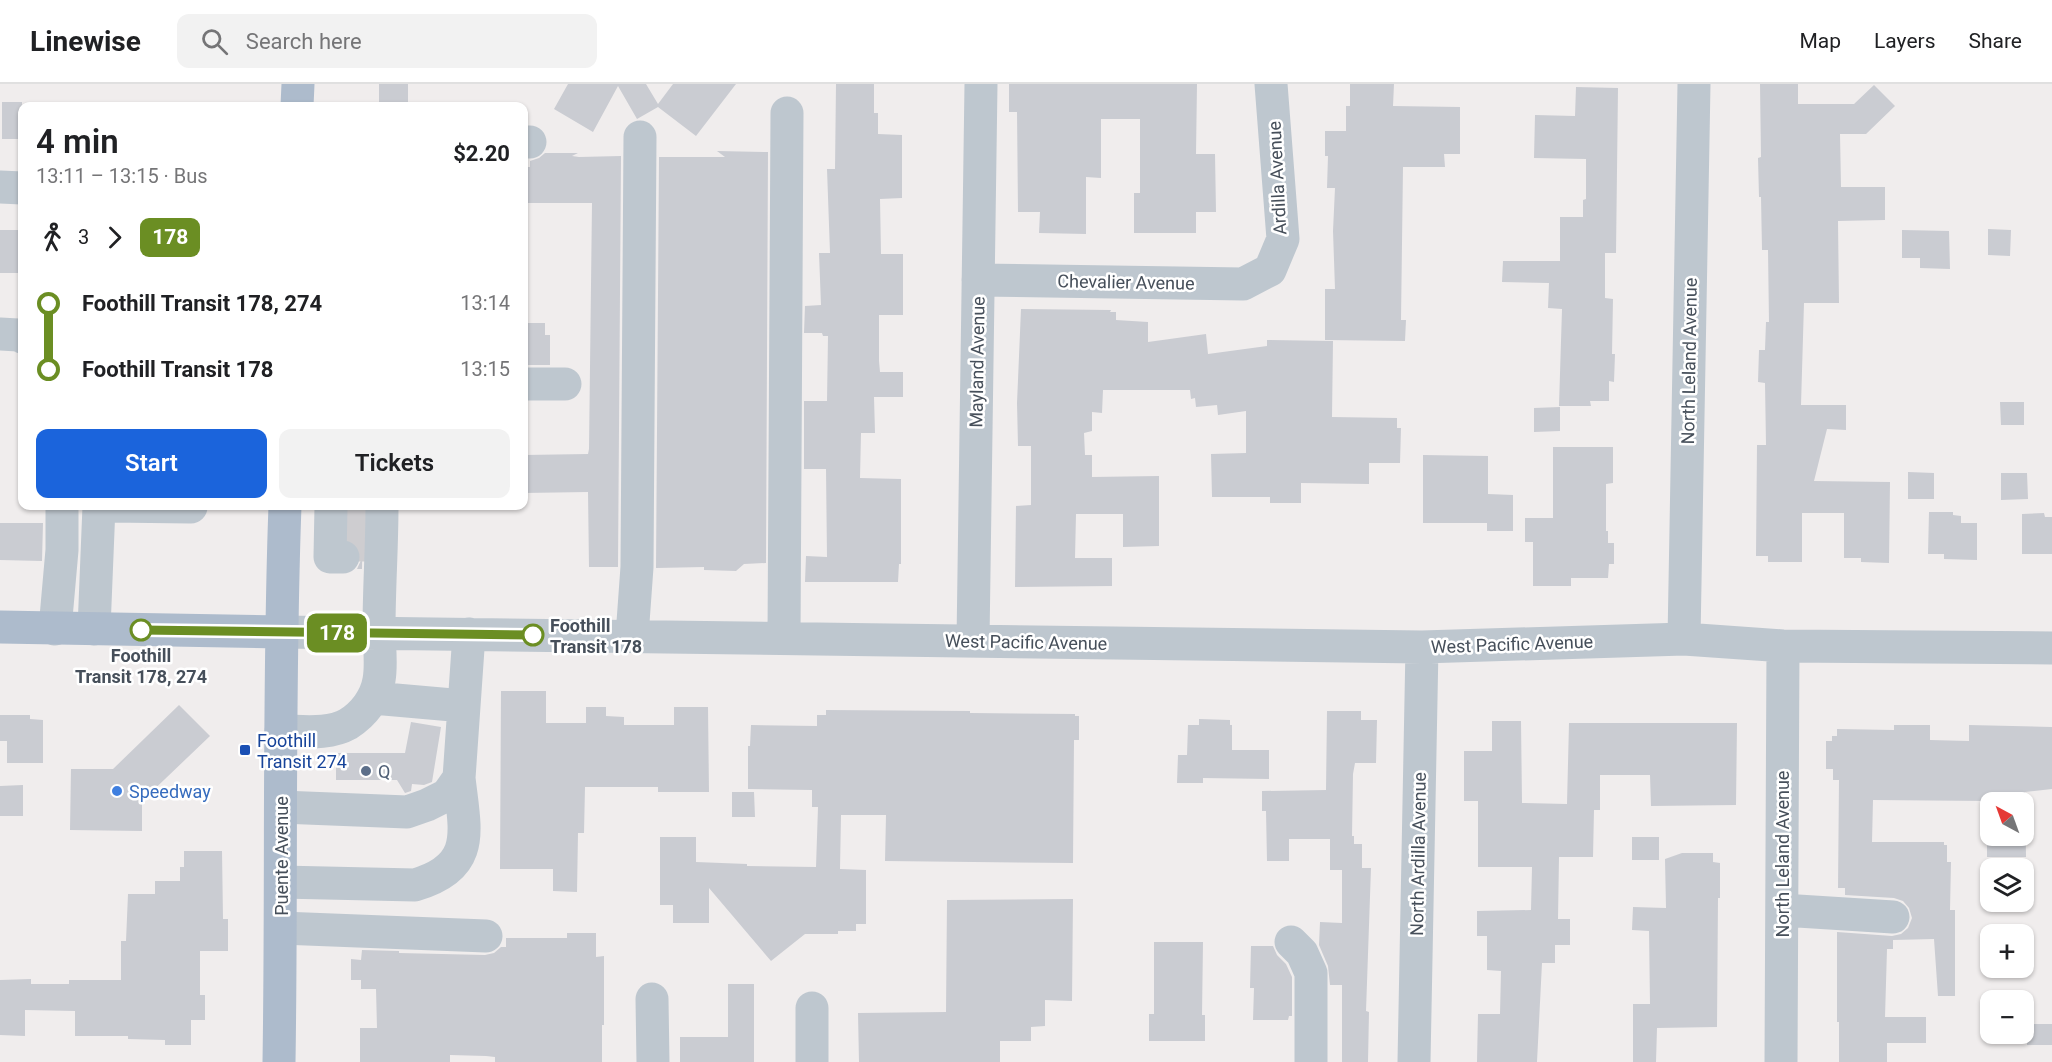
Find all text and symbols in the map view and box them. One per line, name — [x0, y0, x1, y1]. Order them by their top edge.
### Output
search box — [177, 14, 597, 68]
text: Linewise — [30, 25, 141, 58]
icon: search — [198, 25, 231, 58]
text: Search here — [246, 29, 362, 54]
text: Map — [1799, 29, 1841, 53]
text: Layers — [1874, 29, 1935, 53]
text: Share — [1968, 29, 2022, 53]
street label: Ardilla Avenue — [1264, 120, 1290, 236]
text: 4 min — [36, 122, 119, 161]
text: $2.20 — [453, 141, 510, 166]
text: 13:11 – 13:15 · Bus — [36, 164, 208, 188]
icon: walk — [36, 221, 69, 254]
icon: forward — [98, 221, 131, 254]
text: 3 — [78, 225, 89, 249]
text: 178 — [152, 225, 188, 249]
street label: Chevalier Avenue — [1057, 270, 1195, 294]
street label: North Leland Avenue — [1677, 277, 1701, 445]
text: Foothill Transit 178, 274 — [82, 291, 322, 316]
text: 13:14 — [460, 291, 510, 315]
street label: Mayland Avenue — [965, 296, 989, 428]
text: Foothill Transit 178 — [82, 357, 273, 382]
text: 13:15 — [460, 357, 510, 381]
button: Start — [36, 429, 267, 498]
button: Tickets — [279, 429, 510, 498]
line badge: 178 — [302, 614, 372, 652]
place label: Foothill Transit 178 — [550, 615, 642, 657]
marker: Foothill Transit 178, 274 — [130, 619, 152, 641]
text: 178 — [319, 621, 355, 645]
marker: Foothill Transit 178 — [522, 624, 544, 646]
street label: West Pacific Avenue — [945, 630, 1107, 654]
street label: West Pacific Avenue — [1430, 631, 1594, 657]
place label: Foothill Transit 178, 274 — [75, 645, 207, 687]
place label: Foothill Transit 274 — [257, 730, 347, 772]
marker: Foothill Transit 274 — [238, 743, 252, 757]
place label: Q — [378, 761, 390, 782]
marker: Q — [359, 764, 373, 778]
street label: North Leland Avenue — [1772, 771, 1793, 937]
street label: North Ardilla Avenue — [1406, 772, 1430, 936]
place label: Speedway — [129, 781, 211, 802]
marker: Speedway — [110, 784, 124, 798]
north arrow — [1980, 792, 2034, 846]
map controls — [1980, 792, 2034, 1044]
street label: Puente Avenue — [271, 796, 292, 916]
button: layers — [1980, 858, 2034, 912]
button: + — [1980, 924, 2034, 978]
button: − — [1980, 990, 2034, 1044]

